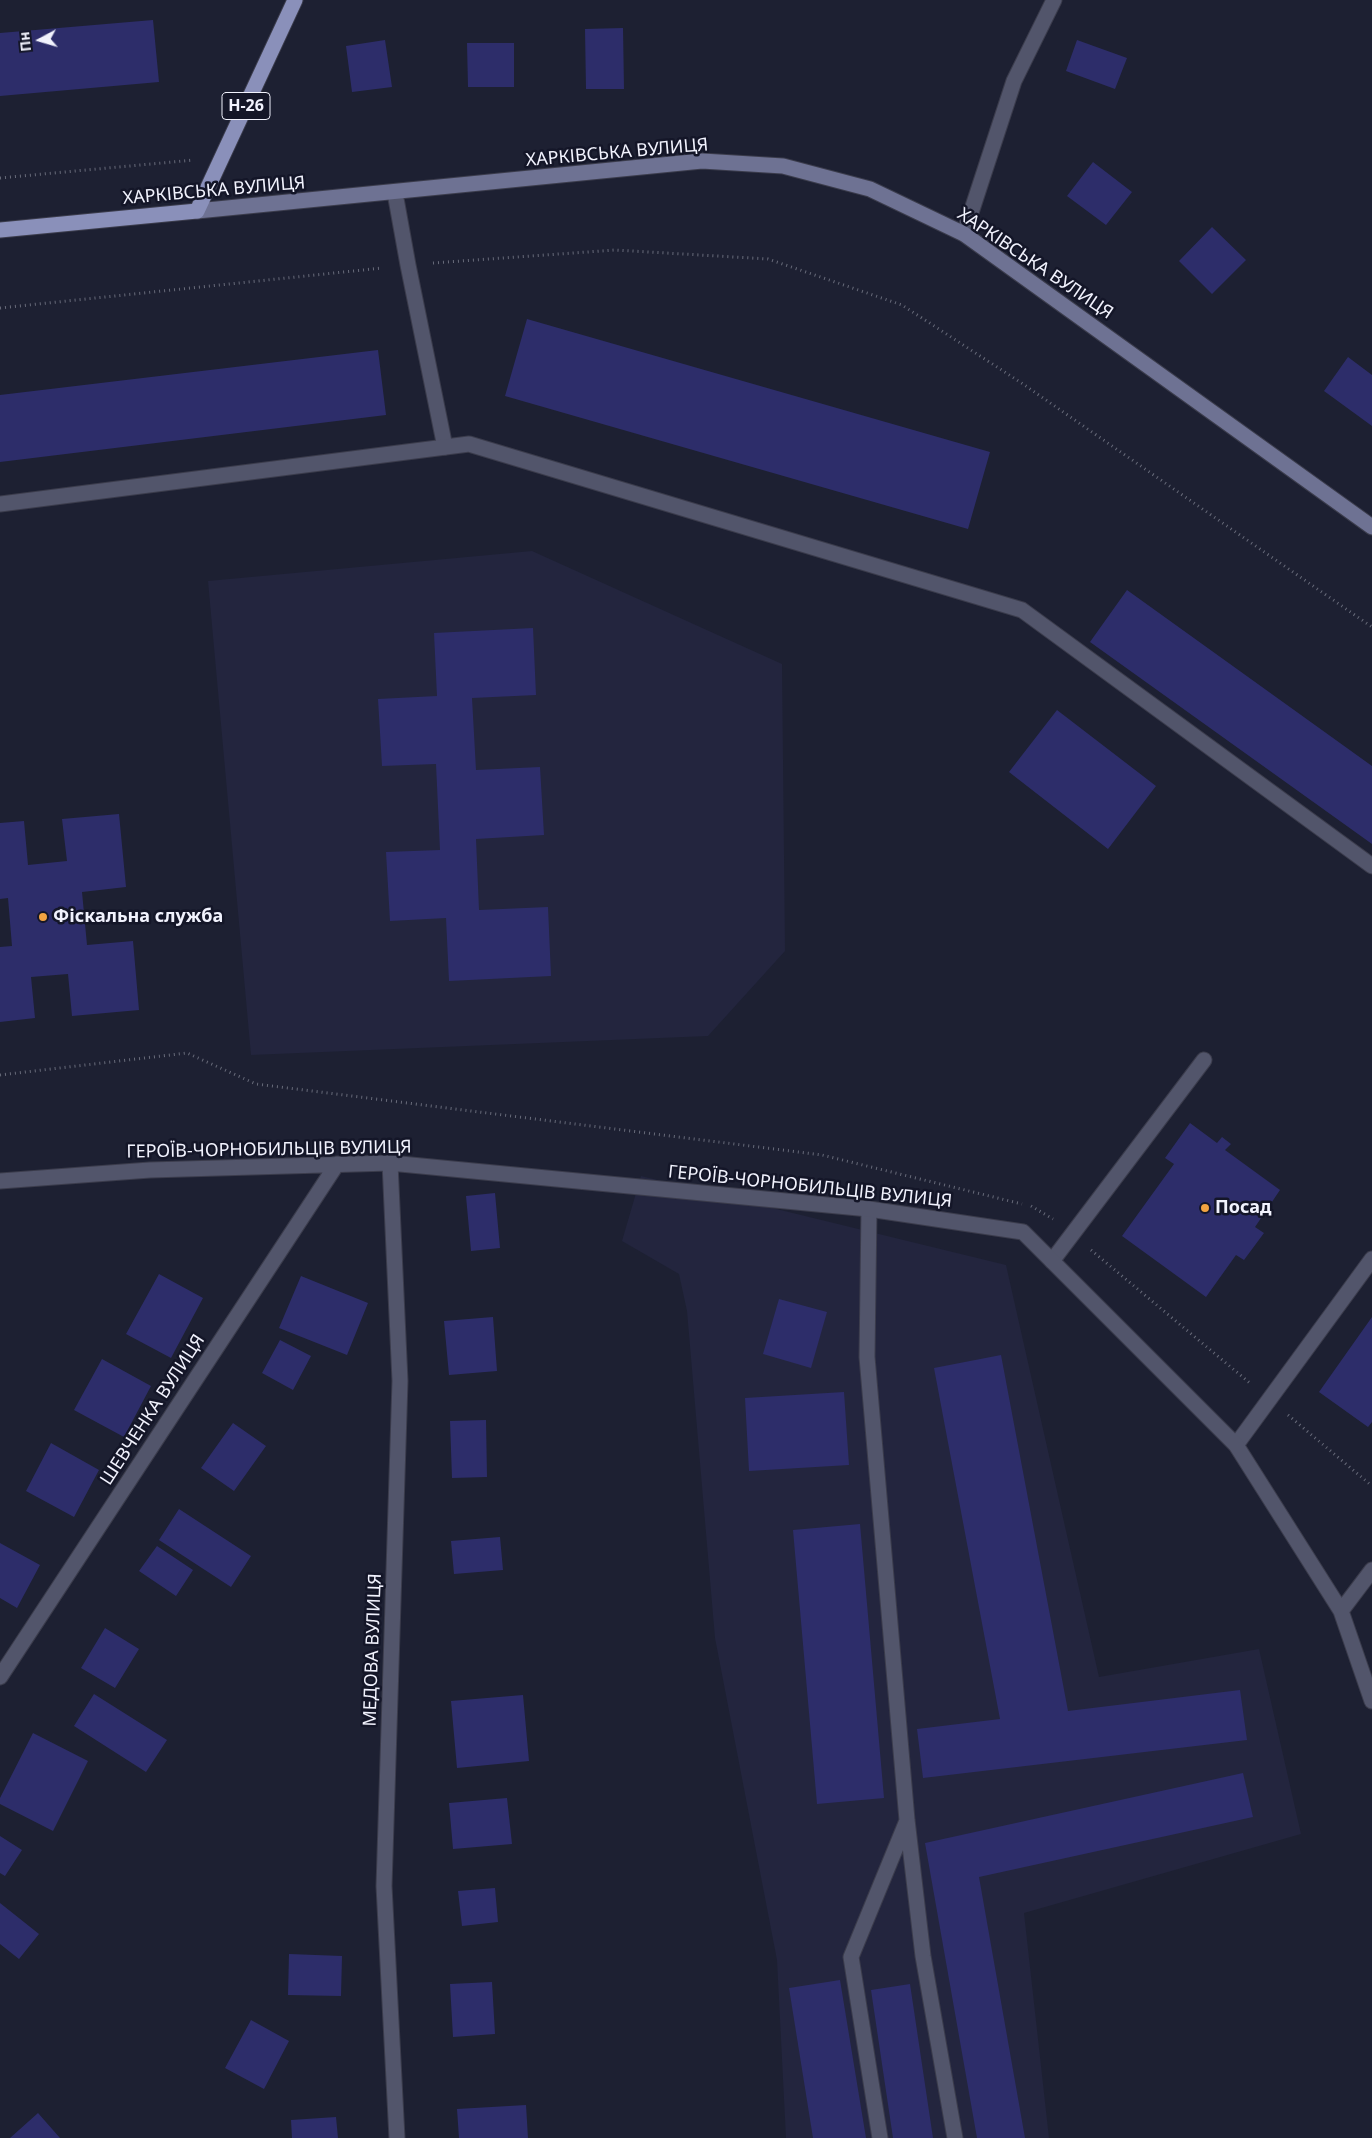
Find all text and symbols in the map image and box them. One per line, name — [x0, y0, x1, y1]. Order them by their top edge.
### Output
north arrow — [15, 15, 65, 65]
text: Пн — [14, 31, 35, 52]
road number: Н-26 — [222, 92, 270, 120]
street label: ХАРКІВСЬКА ВУЛИЦЯ — [525, 134, 709, 172]
street label: ХАРКІВСЬКА ВУЛИЦЯ — [122, 172, 306, 210]
street label: ХАРКІВСЬКА ВУЛИЦЯ — [953, 204, 1117, 324]
place label: Фіскальна служба — [53, 906, 223, 928]
marker: Фіскальна служба — [37, 911, 49, 923]
street label: ГЕРОЇВ-ЧОРНОБИЛЬЦІВ ВУЛИЦЯ — [126, 1137, 412, 1163]
street label: ГЕРОЇВ-ЧОРНОБИЛЬЦІВ ВУЛИЦЯ — [667, 1161, 953, 1213]
place label: Посад — [1215, 1197, 1272, 1219]
marker: Посад — [1199, 1202, 1211, 1214]
street label: ШЕВЧЕНКА ВУЛИЦЯ — [96, 1331, 210, 1489]
street label: МЕДОВА ВУЛИЦЯ — [360, 1573, 386, 1727]

